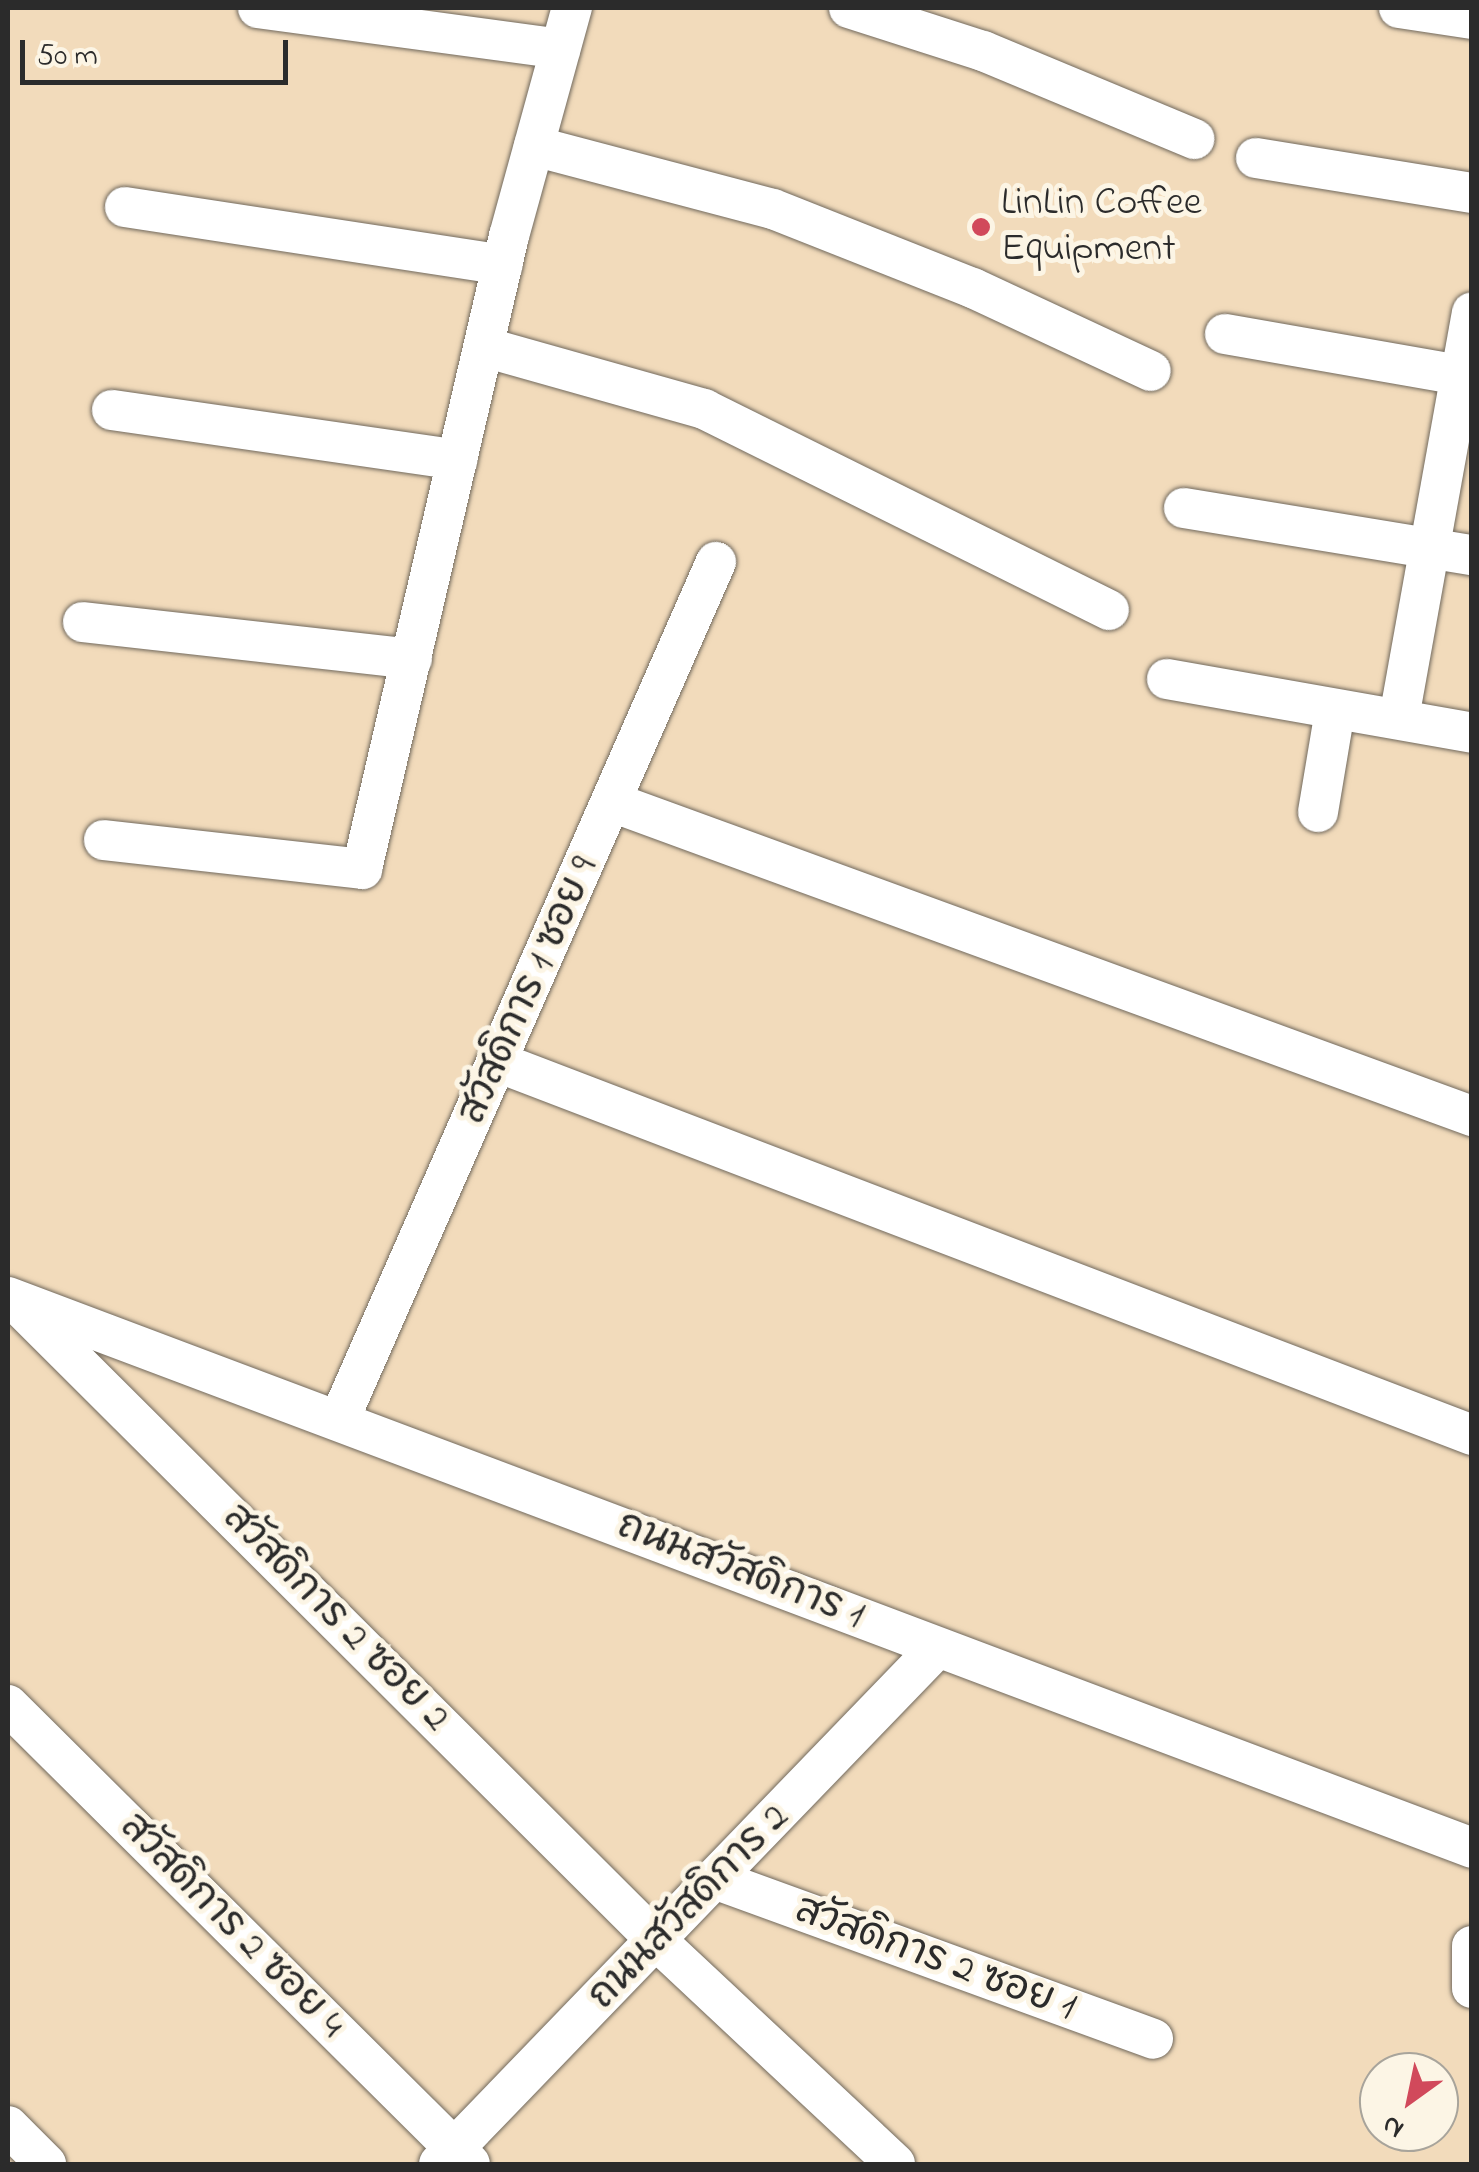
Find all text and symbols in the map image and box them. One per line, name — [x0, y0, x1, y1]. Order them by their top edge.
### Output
scale bar — [25, 20, 292, 82]
text: 50 m — [37, 35, 98, 79]
place label: LinLin Coffee Equipment — [1001, 180, 1202, 274]
marker: LinLin Coffee Equipment — [970, 216, 992, 238]
street label: สวัสดิการ 1 ซอย 9 — [450, 850, 610, 1132]
street label: สวัสดิการ 2 ซอย 2 — [211, 1495, 459, 1743]
street label: ถนนสวัสดิการ 1 — [610, 1503, 870, 1641]
street label: ถนนสวัสดิการ 2 — [580, 1795, 800, 2021]
street label: สวัสดิการ 2 ซอย 4 — [108, 1804, 354, 2050]
street label: สวัสดิการ 2 ซอย 1 — [788, 1887, 1082, 2033]
north arrow — [1359, 2052, 1459, 2152]
text: N — [1374, 2104, 1413, 2148]

